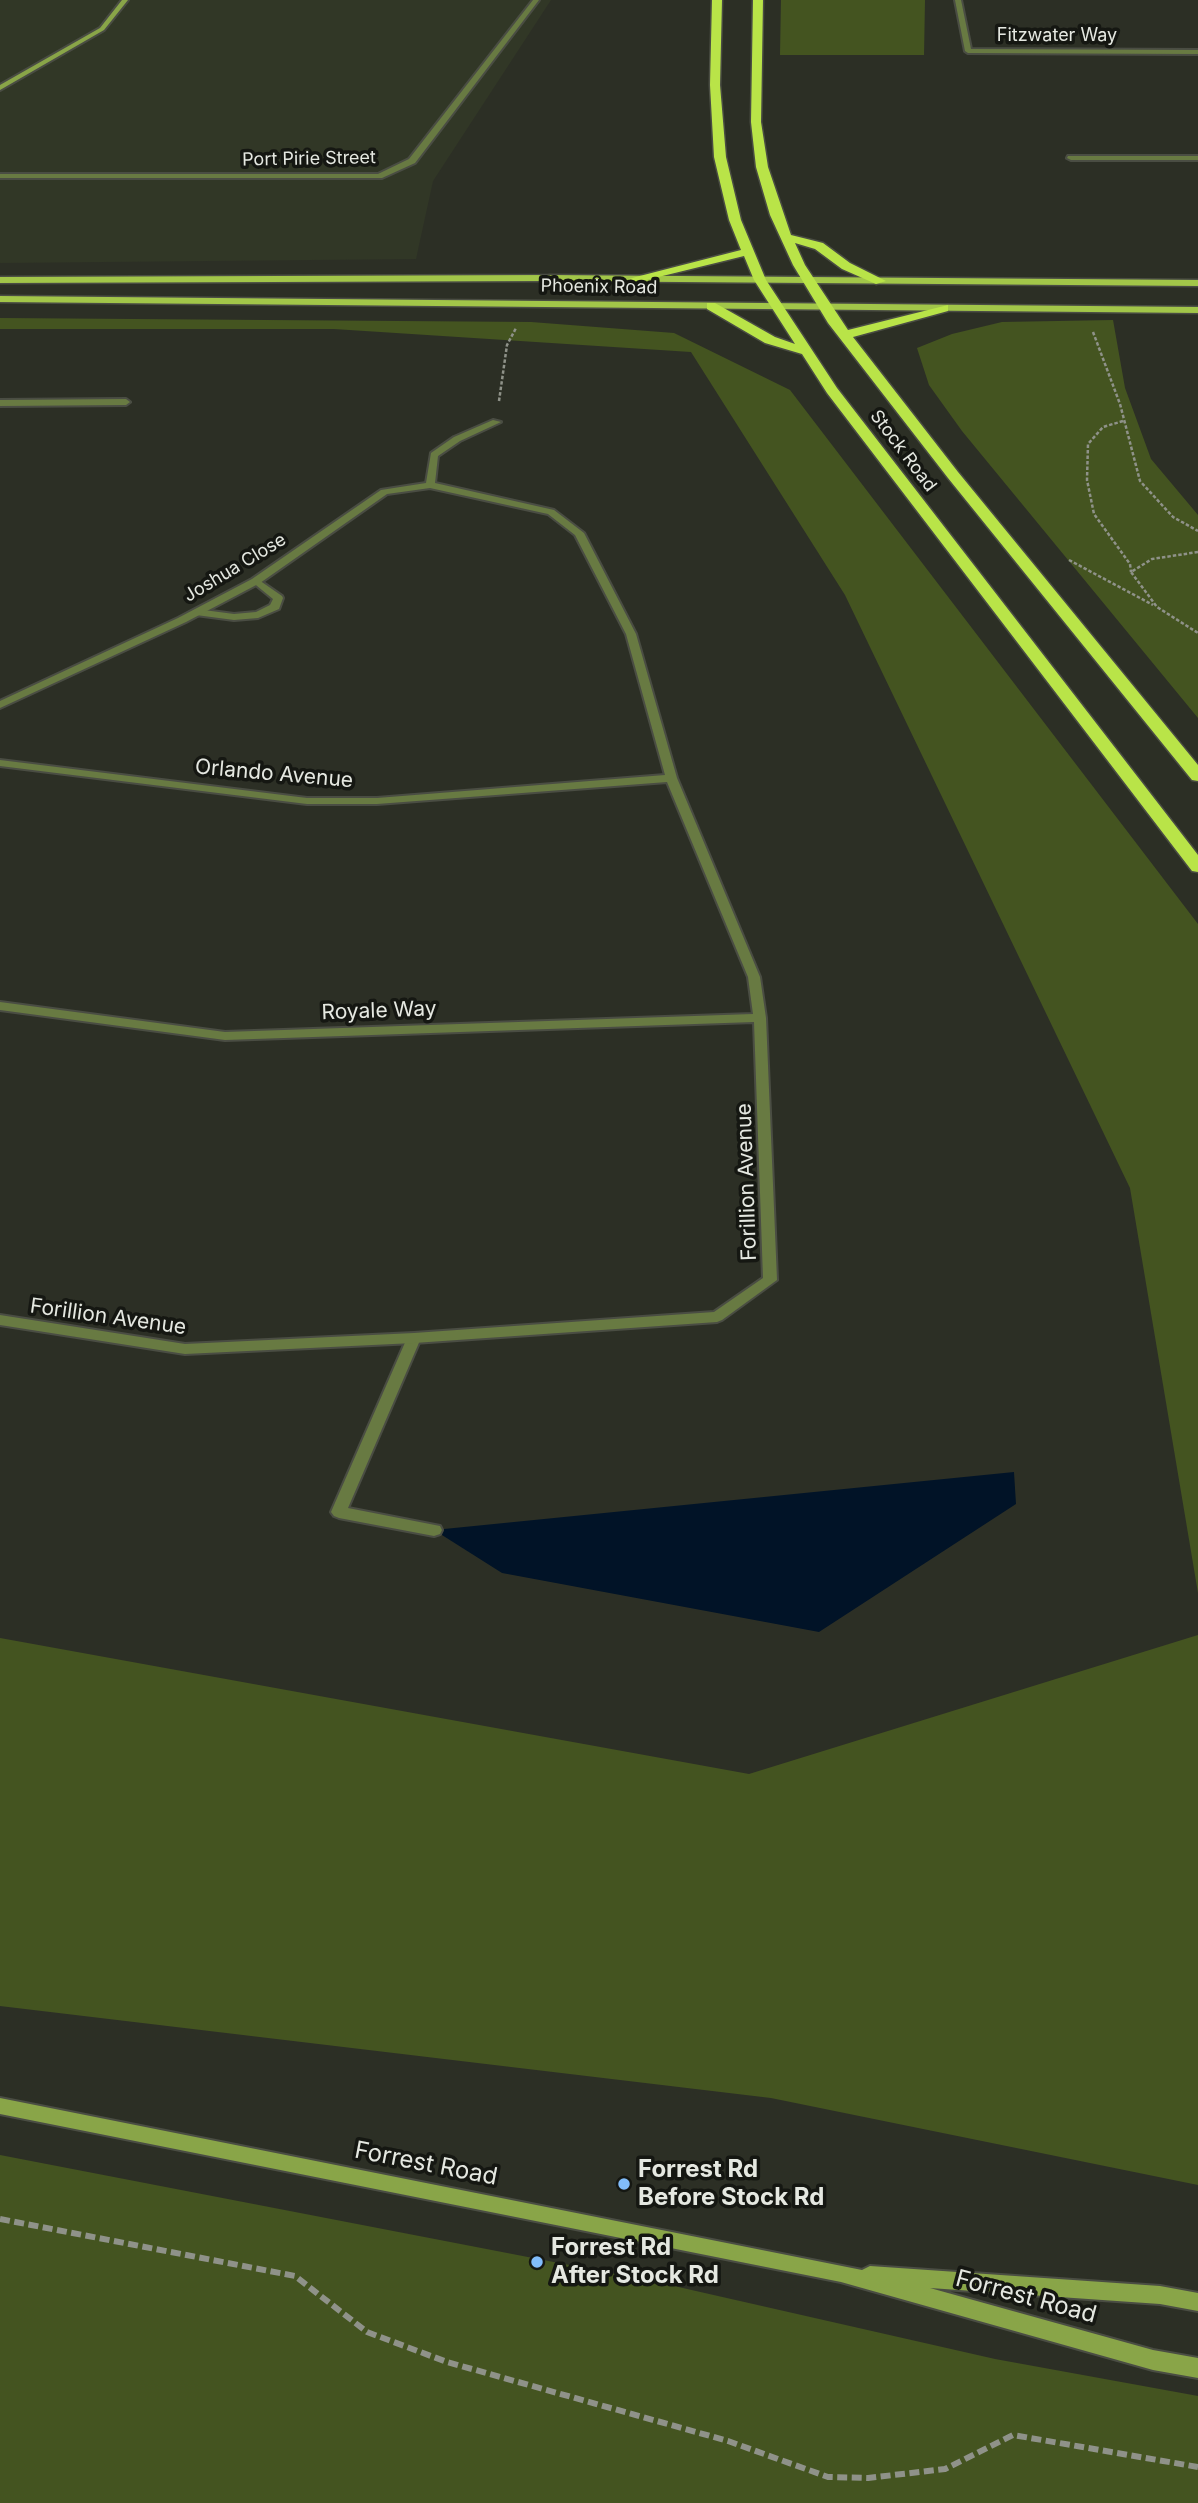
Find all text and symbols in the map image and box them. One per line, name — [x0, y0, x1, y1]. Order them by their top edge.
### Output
street label: Fitzwater Way — [997, 25, 1117, 47]
street label: Port Pirie Street — [242, 147, 376, 171]
street label: Phoenix Road — [540, 275, 658, 299]
street label: Stock Road — [865, 406, 941, 496]
street label: Joshua Close — [180, 529, 290, 607]
street label: Orlando Avenue — [194, 755, 354, 793]
street label: Royale Way — [321, 996, 437, 1026]
street label: Forillion Avenue — [732, 1103, 762, 1261]
street label: Forillion Avenue — [28, 1294, 188, 1340]
street label: Forrest Road — [352, 2136, 500, 2192]
place label: Forrest Rd Before Stock Rd — [638, 2156, 824, 2212]
marker: Forrest Rd Before Stock Rd — [616, 2176, 632, 2192]
place label: Forrest Rd After Stock Rd — [551, 2234, 719, 2290]
marker: Forrest Rd After Stock Rd — [529, 2254, 545, 2270]
street label: Forrest Road — [952, 2264, 1100, 2330]

